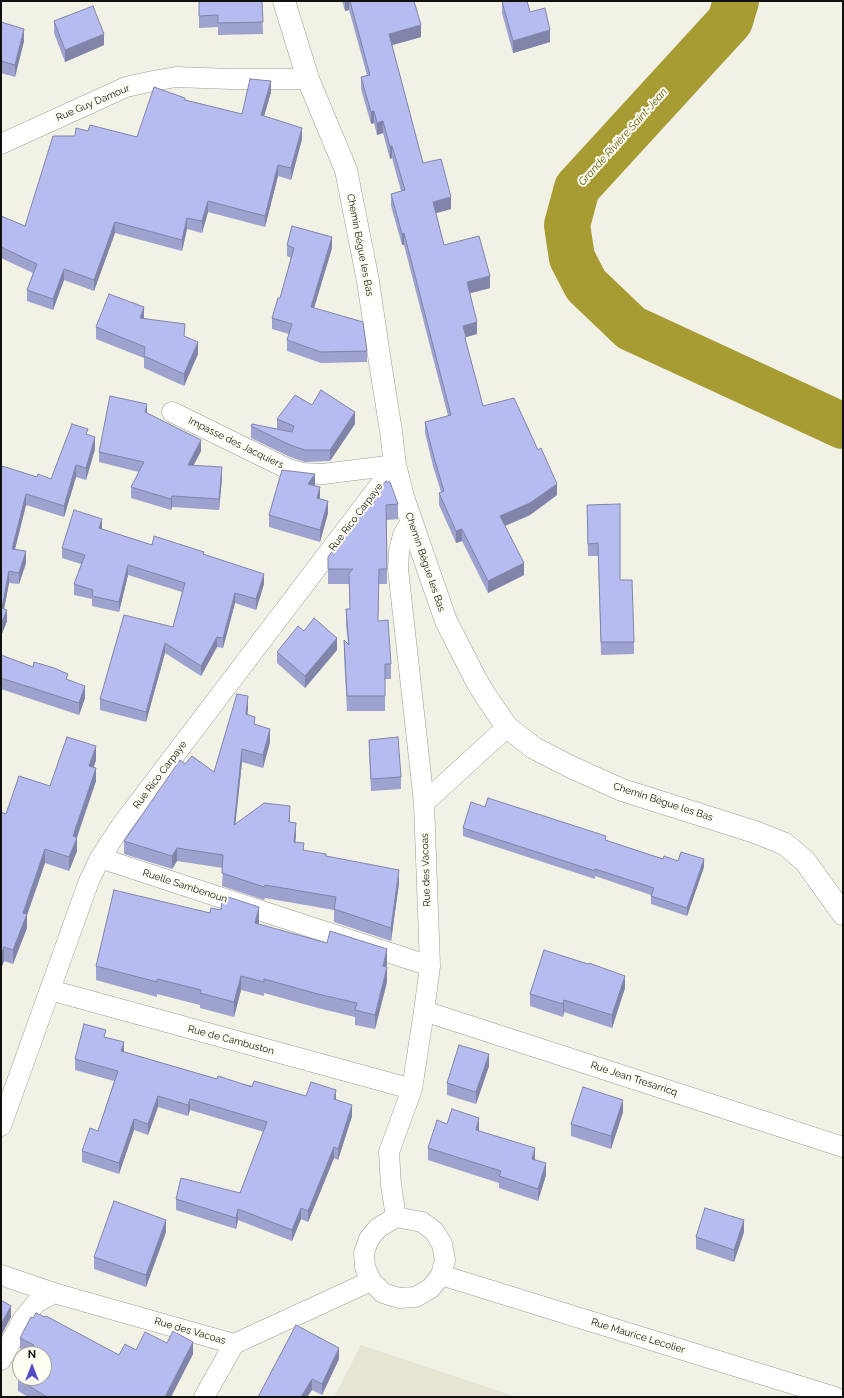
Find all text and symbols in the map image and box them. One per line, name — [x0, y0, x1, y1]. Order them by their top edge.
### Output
street label: Rue Guy Damour — [54, 82, 132, 124]
water label: Grande Rivière Saint-Jean — [576, 85, 670, 189]
street label: Chemin Bégue les Bas — [344, 193, 376, 297]
street label: Impasse des Jacquiers — [186, 415, 286, 471]
street label: Rue Rico Carpaye — [327, 481, 385, 553]
street label: Chemin Bégue les Bas — [402, 511, 448, 613]
street label: Rue Rico Carpaye — [131, 739, 189, 811]
street label: Chemin Bégue les Bas — [612, 780, 714, 824]
street label: Rue des Vacoas — [419, 833, 433, 907]
street label: Ruelle Sambenoun — [141, 867, 229, 905]
street label: Rue de Cambuston — [186, 1023, 276, 1057]
street label: Rue Jean Tresarricq — [589, 1059, 679, 1099]
street label: Rue des Vacoas — [153, 1315, 227, 1347]
street label: Rue Maurice Lecolier — [590, 1316, 686, 1356]
north arrow — [12, 1346, 52, 1386]
text: N — [28, 1348, 36, 1361]

